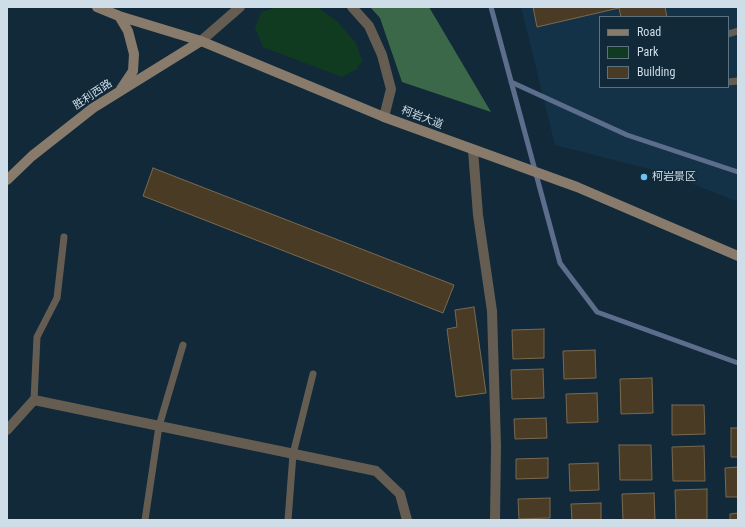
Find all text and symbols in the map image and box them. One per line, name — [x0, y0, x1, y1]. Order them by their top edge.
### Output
legend — [599, 16, 729, 88]
text: Road — [637, 25, 661, 39]
text: Park — [637, 45, 658, 59]
text: Building — [637, 65, 675, 79]
street label: 胜利西路 — [71, 77, 115, 113]
street label: 柯岩大道 — [399, 104, 445, 132]
place label: 柯岩景区 — [652, 170, 696, 184]
marker: 柯岩景区 — [639, 172, 649, 182]

